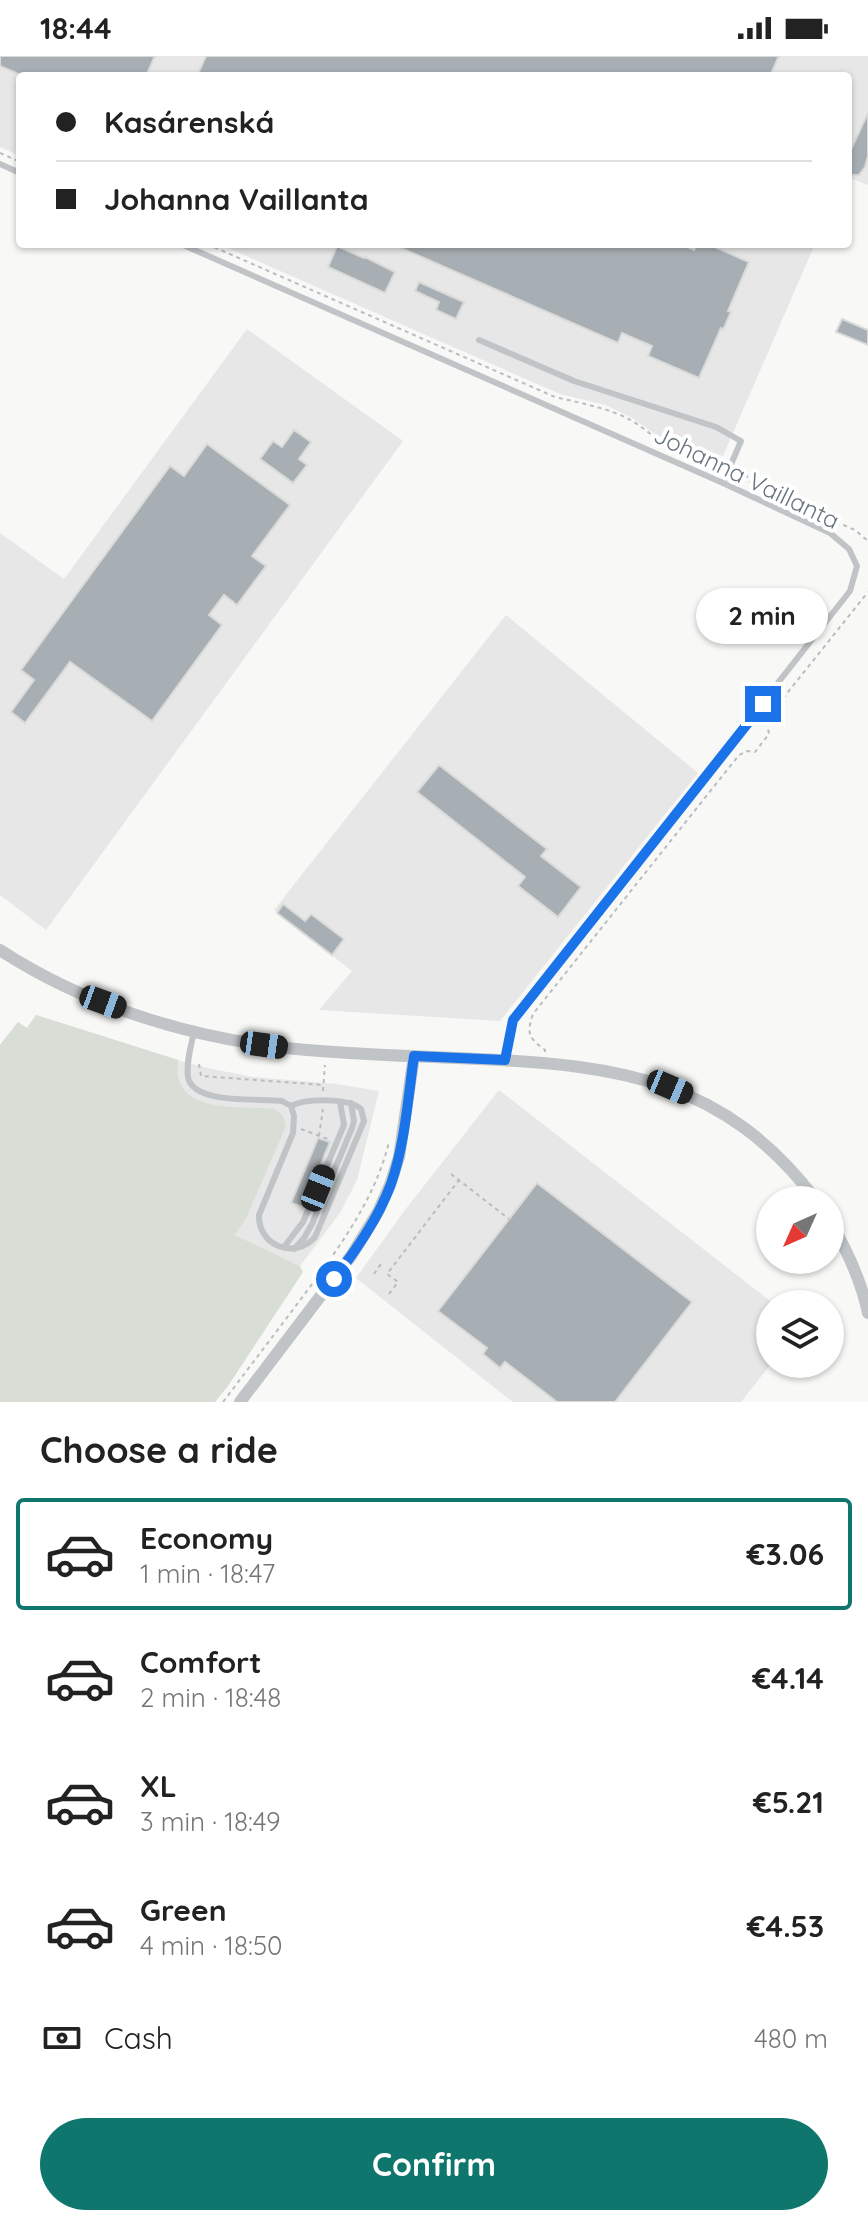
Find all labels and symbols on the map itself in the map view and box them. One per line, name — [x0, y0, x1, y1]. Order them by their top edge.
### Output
street label: Johanna Vaillanta — [649, 419, 845, 535]
callout: 2 min — [697, 588, 829, 644]
route end — [745, 686, 781, 722]
car — [76, 983, 130, 1021]
car — [239, 1030, 289, 1060]
car — [643, 1067, 697, 1107]
car — [298, 1161, 338, 1215]
north arrow — [756, 1186, 844, 1274]
route start — [316, 1261, 352, 1297]

